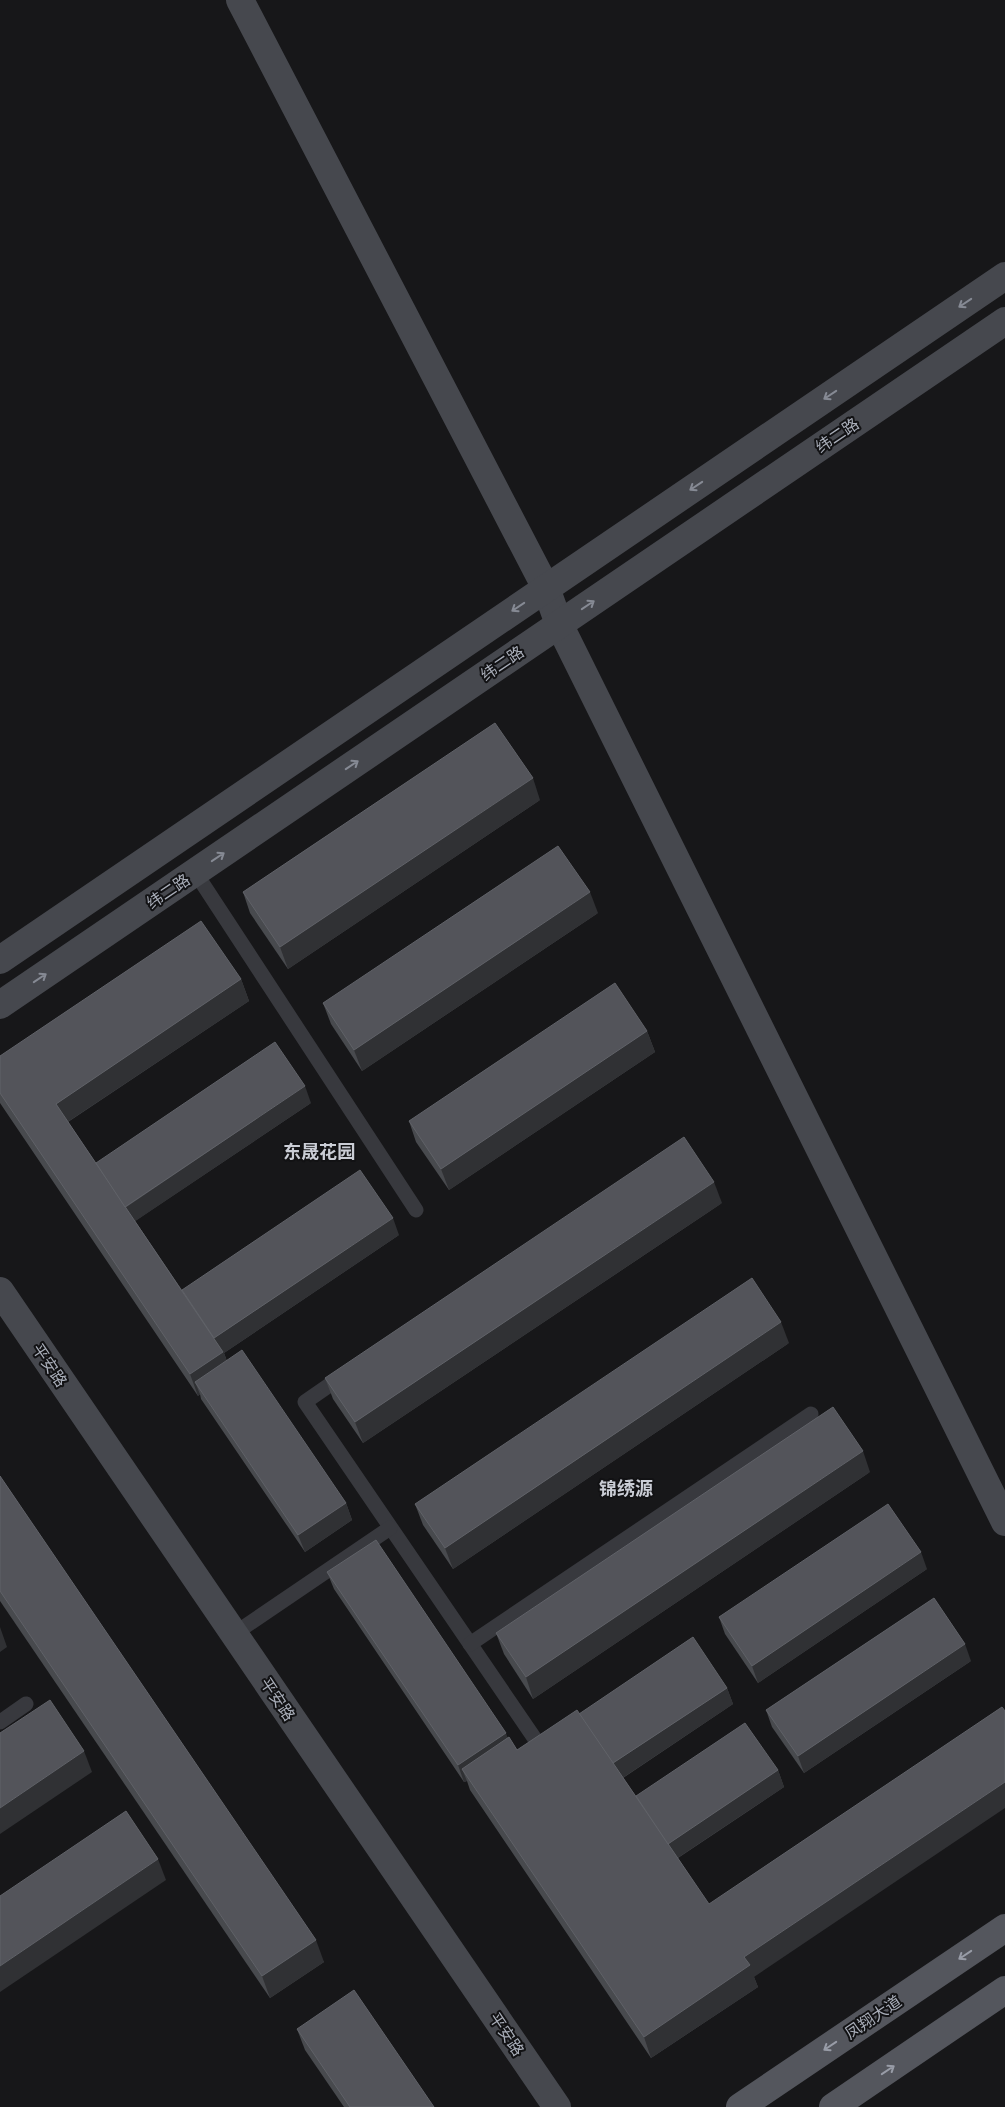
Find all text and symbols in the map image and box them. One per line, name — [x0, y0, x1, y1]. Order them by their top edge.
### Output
one-way arrow — [958, 298, 972, 308]
one-way arrow — [824, 390, 838, 400]
street label: 纬二路 — [812, 413, 862, 456]
one-way arrow — [689, 481, 703, 491]
one-way arrow — [581, 600, 595, 610]
one-way arrow — [511, 602, 525, 612]
street label: 纬二路 — [477, 641, 527, 684]
one-way arrow — [345, 760, 359, 770]
one-way arrow — [211, 852, 225, 862]
street label: 纬二路 — [143, 869, 193, 912]
one-way arrow — [33, 973, 47, 983]
district label: 东晟花园 — [283, 1140, 355, 1162]
street label: 平安路 — [29, 1340, 72, 1390]
district label: 锦绣源 — [599, 1477, 653, 1499]
street label: 平安路 — [257, 1674, 300, 1724]
one-way arrow — [958, 1950, 972, 1960]
street label: 凤翔大道 — [841, 1991, 905, 2042]
street label: 平安路 — [486, 2009, 529, 2059]
one-way arrow — [823, 2041, 837, 2051]
one-way arrow — [881, 2065, 895, 2075]

